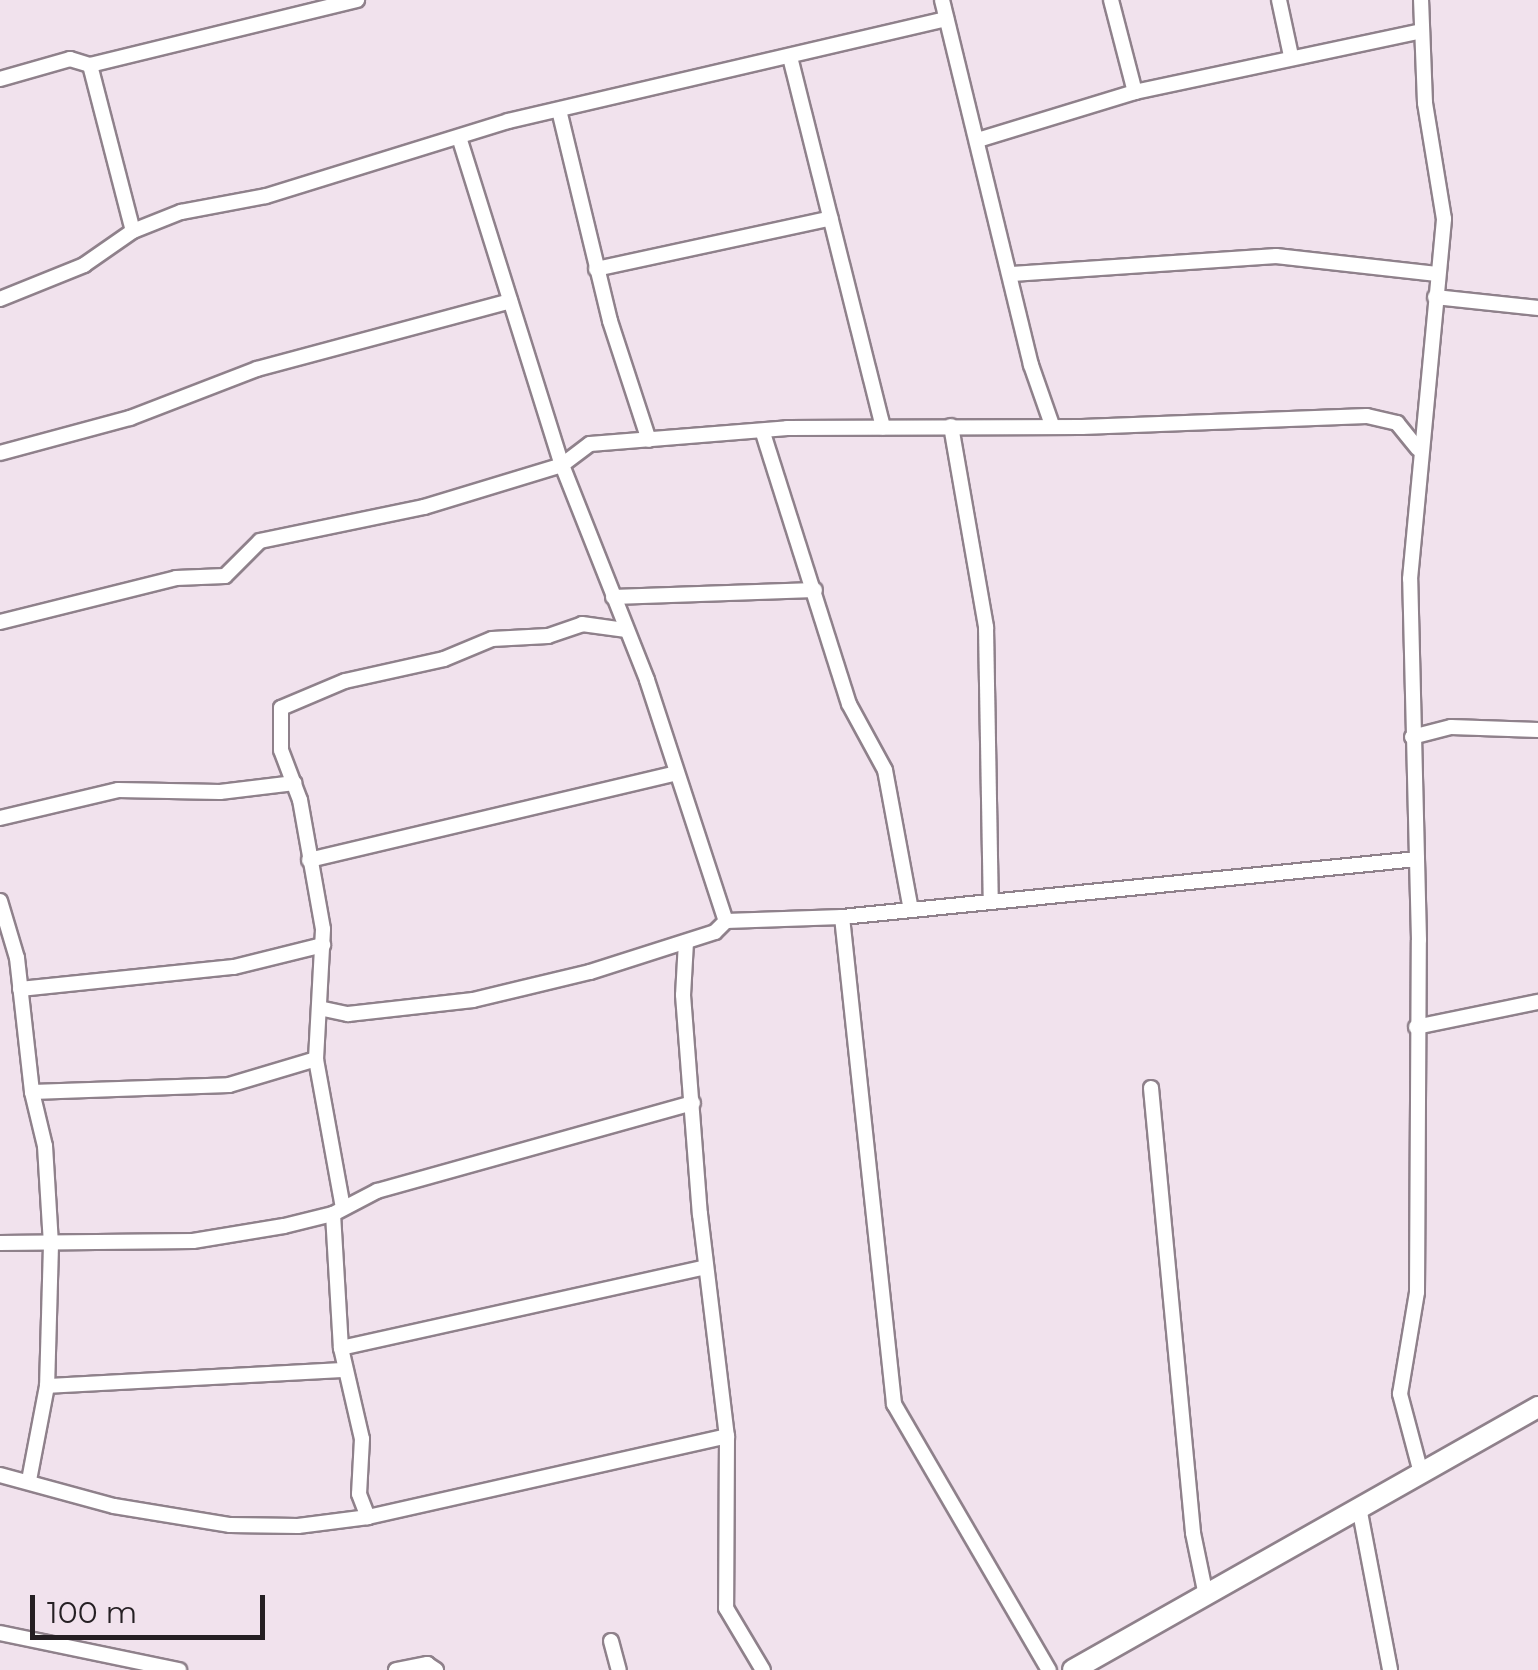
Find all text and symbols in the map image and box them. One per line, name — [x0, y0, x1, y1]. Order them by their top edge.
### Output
scale bar — [35, 1575, 270, 1637]
text: 100 m — [47, 1594, 137, 1631]

